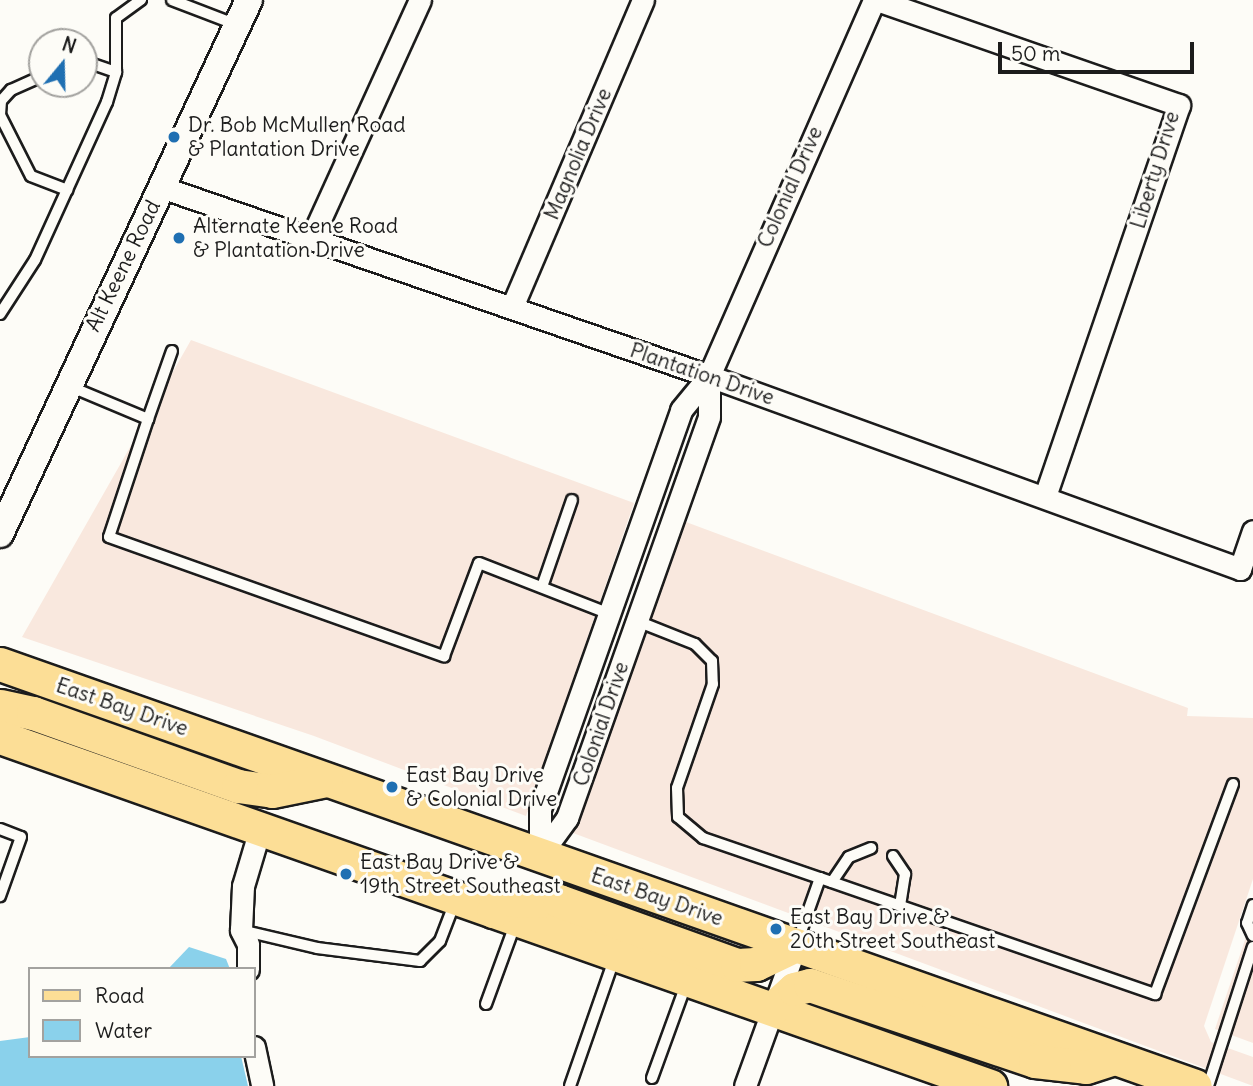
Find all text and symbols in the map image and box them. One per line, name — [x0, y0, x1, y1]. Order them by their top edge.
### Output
north arrow — [28, 28, 98, 98]
scale bar — [1001, 28, 1197, 72]
text: N — [59, 32, 79, 59]
text: 50 m — [1011, 40, 1060, 67]
street label: Magnolia Drive — [539, 84, 617, 224]
street label: Liberty Drive — [1125, 108, 1185, 232]
place label: Dr. Bob McMullen Road & Plantation Drive — [188, 112, 406, 162]
street label: Colonial Drive — [752, 122, 828, 252]
marker: Dr. Bob McMullen Road & Plantation Drive — [166, 129, 182, 145]
street label: Alt Keene Road — [80, 196, 166, 336]
place label: Alternate Keene Road & Plantation Drive — [193, 213, 398, 263]
marker: Alternate Keene Road & Plantation Drive — [171, 230, 187, 246]
street label: Plantation Drive — [627, 338, 777, 410]
street label: Colonial Drive — [568, 658, 634, 790]
street label: East Bay Drive — [53, 673, 191, 741]
place label: East Bay Drive & Colonial Drive — [406, 762, 557, 812]
marker: East Bay Drive & Colonial Drive — [384, 779, 400, 795]
place label: East Bay Drive & 19th Street Southeast — [360, 849, 561, 899]
street label: East Bay Drive — [588, 863, 726, 931]
marker: East Bay Drive & 19th Street Southeast — [338, 866, 354, 882]
place label: East Bay Drive & 20th Street Southeast — [790, 904, 995, 954]
marker: East Bay Drive & 20th Street Southeast — [768, 921, 784, 937]
legend — [28, 967, 256, 1058]
text: Road — [95, 982, 144, 1009]
text: Water — [95, 1017, 152, 1044]

